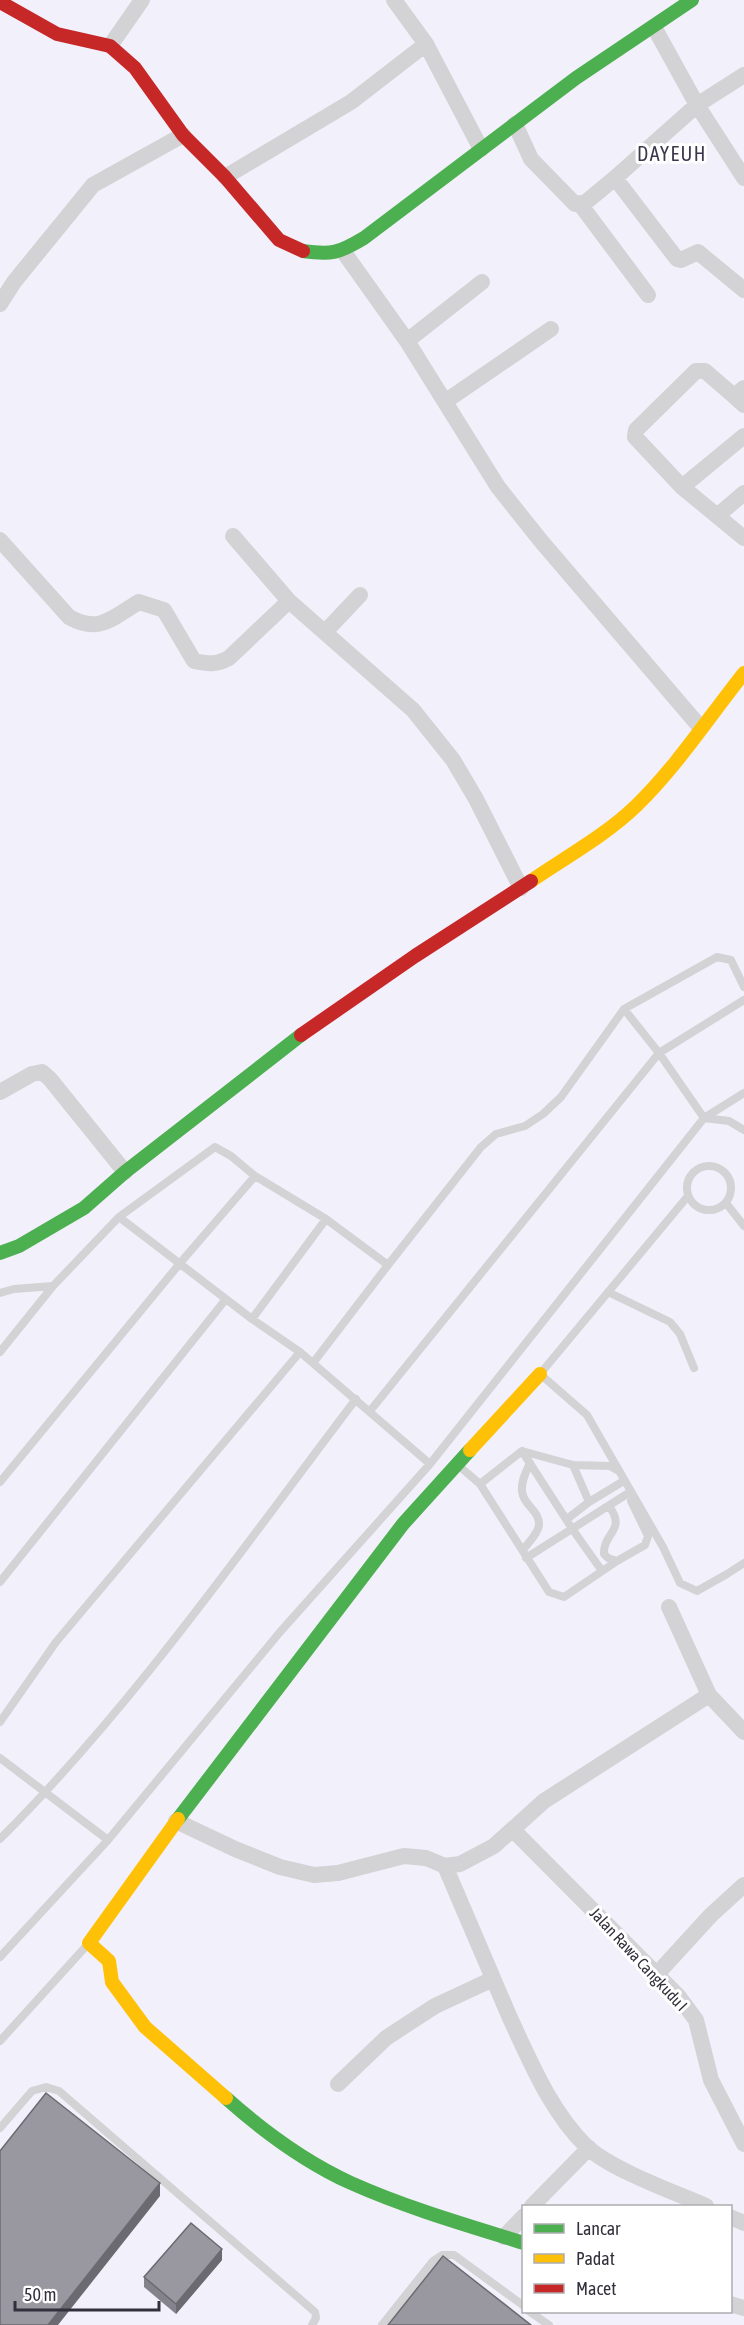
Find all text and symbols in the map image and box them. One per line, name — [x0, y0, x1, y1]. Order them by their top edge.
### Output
district label: DAYEUH — [637, 142, 707, 165]
street label: Jalan Rawa Cangkudu I — [586, 1904, 691, 2015]
legend — [522, 2205, 732, 2313]
text: Lancar — [576, 2218, 621, 2239]
text: Padat — [576, 2248, 615, 2269]
scale bar — [15, 2274, 159, 2312]
text: Macet — [576, 2278, 616, 2299]
text: 50 m — [24, 2284, 56, 2305]

